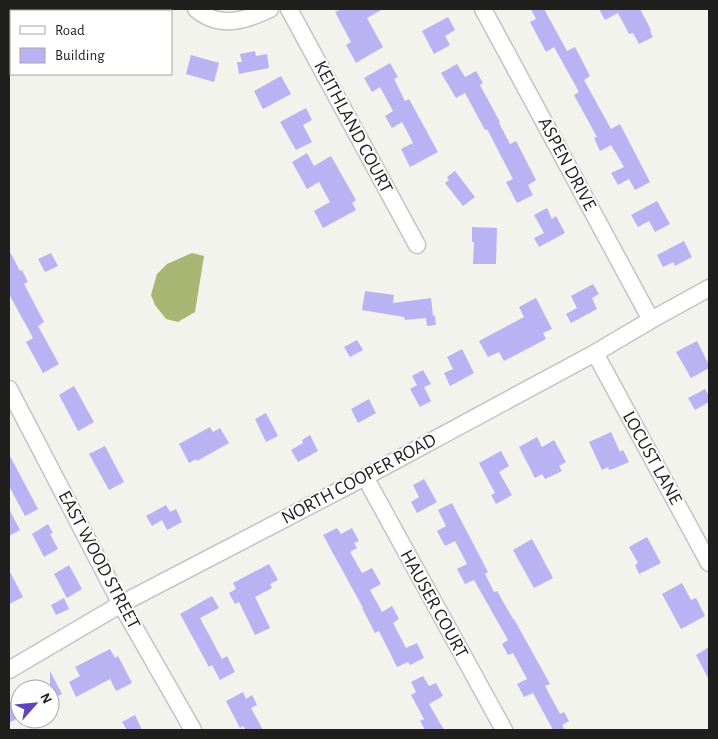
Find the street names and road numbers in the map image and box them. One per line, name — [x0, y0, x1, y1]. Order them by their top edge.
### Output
street label: KEITHLAND COURT — [310, 58, 396, 196]
street label: ASPEN DRIVE — [535, 114, 599, 214]
street label: LOCUST LANE — [619, 408, 685, 508]
street label: NORTH COOPER ROAD — [279, 430, 439, 528]
street label: EAST WOOD STREET — [55, 488, 143, 632]
street label: HAUSER COURT — [397, 547, 471, 661]

